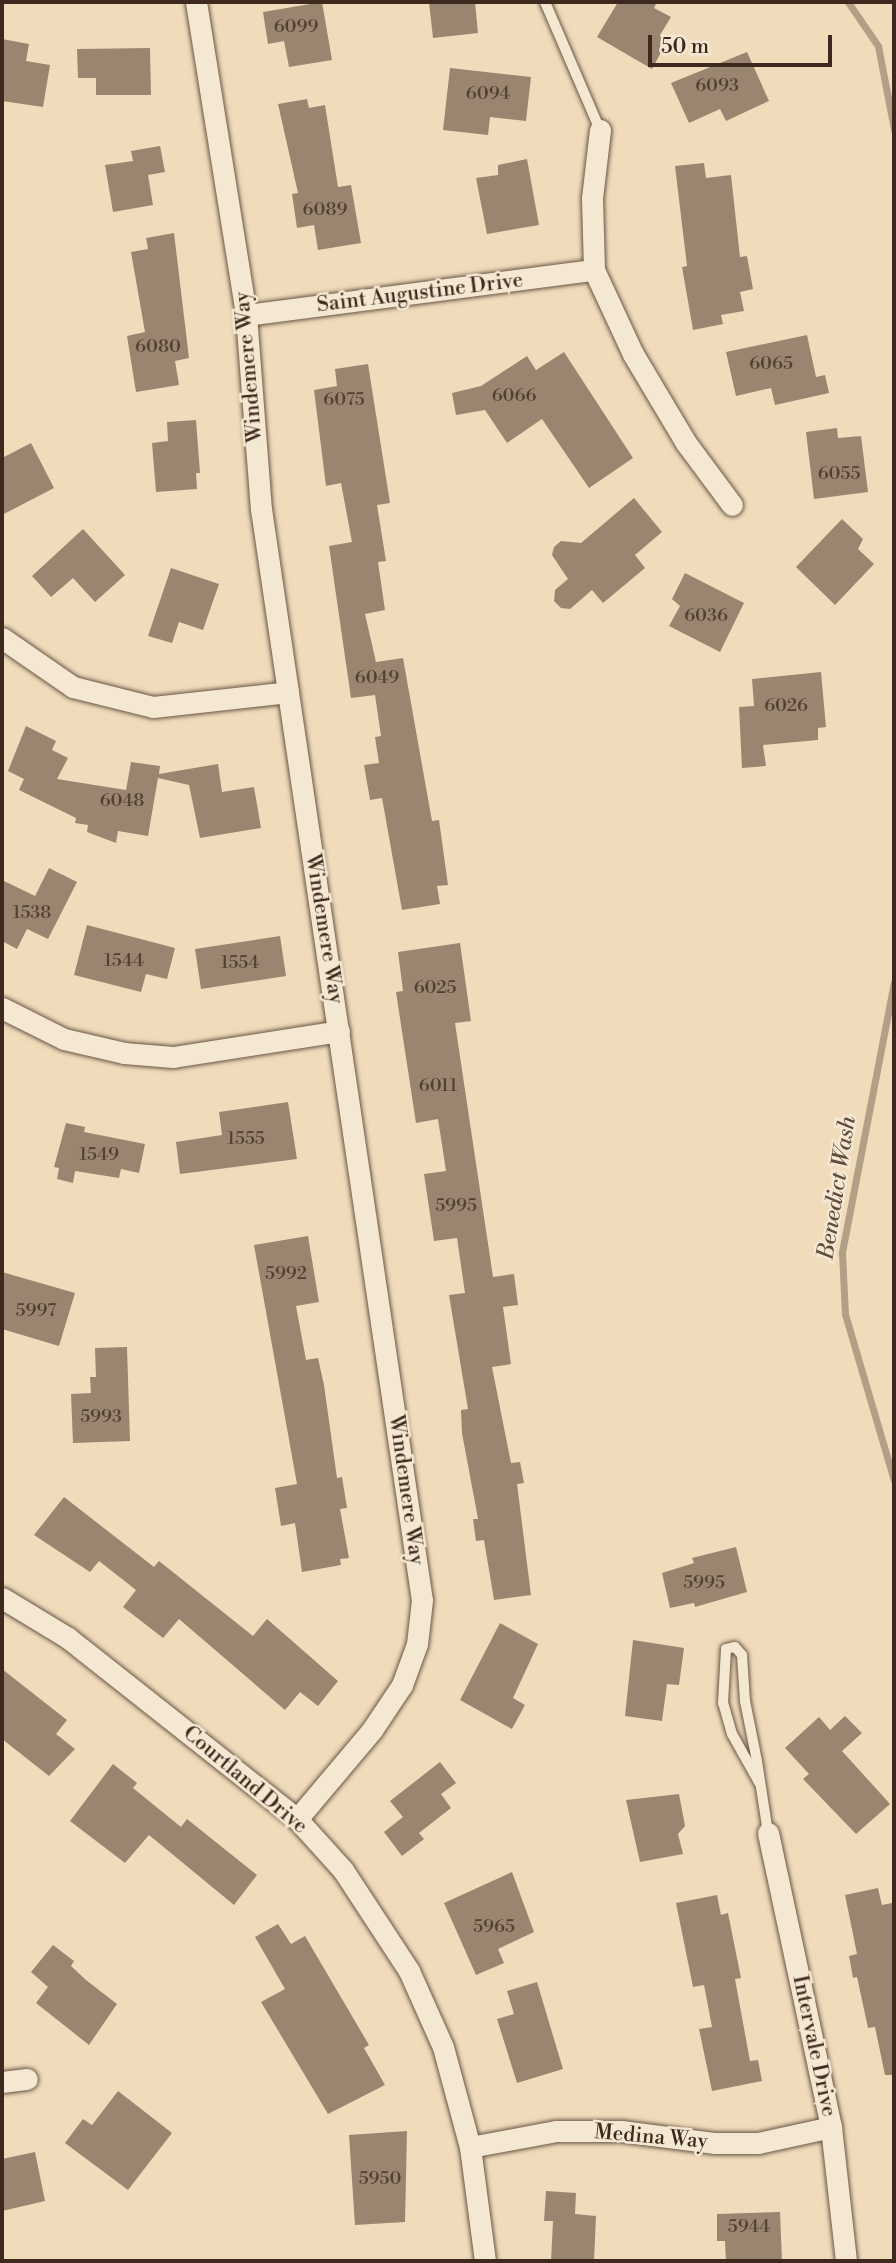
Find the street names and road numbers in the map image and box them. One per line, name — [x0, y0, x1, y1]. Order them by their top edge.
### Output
street label: Saint Augustine Drive — [315, 268, 525, 318]
street label: Windemere Way — [230, 290, 268, 444]
street label: Windemere Way — [300, 852, 348, 1006]
street label: Windemere Way — [383, 1413, 429, 1567]
street label: Courtland Drive — [178, 1721, 312, 1839]
street label: Intervale Drive — [787, 1973, 841, 2119]
street label: Medina Way — [593, 2119, 709, 2155]

